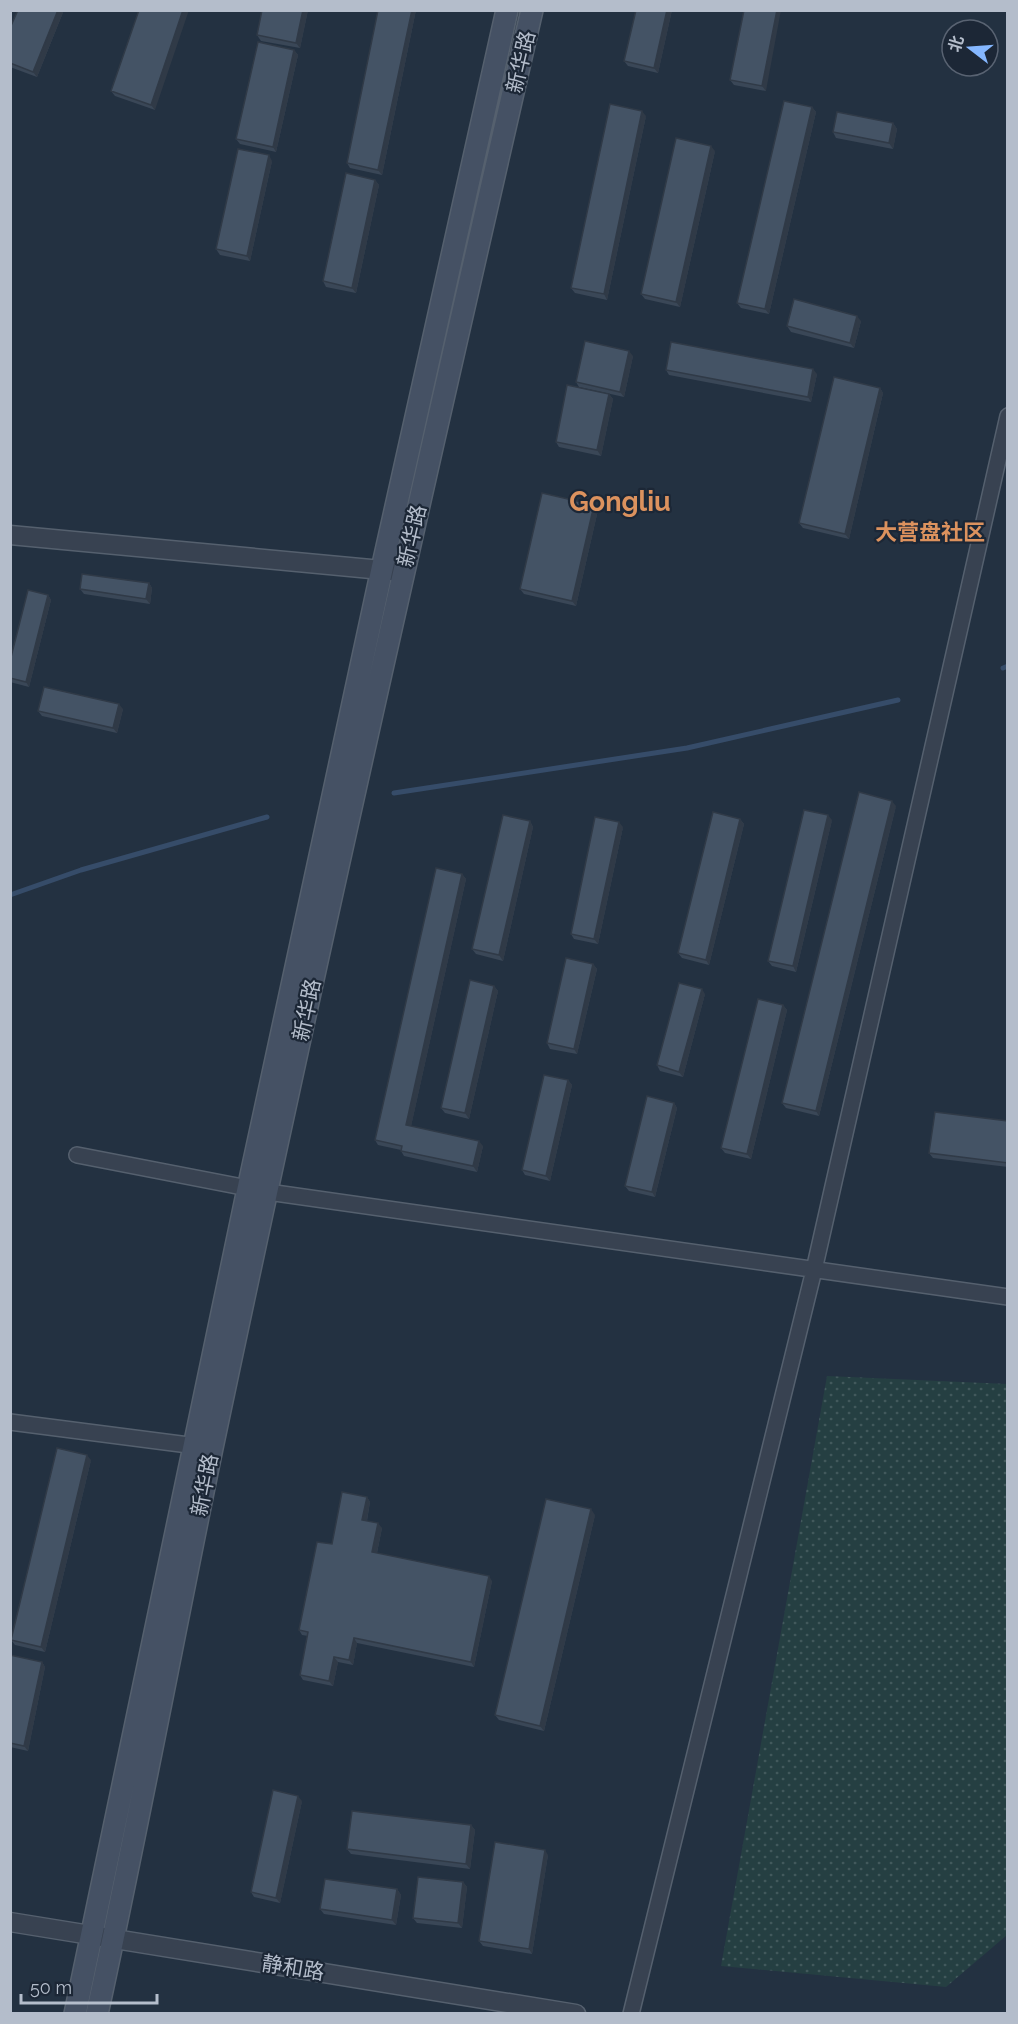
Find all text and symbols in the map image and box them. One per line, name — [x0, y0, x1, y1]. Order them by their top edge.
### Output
north arrow — [940, 18, 1000, 78]
street label: 新华路 — [501, 28, 540, 95]
text: 北 — [945, 33, 968, 54]
district label: Gongliu — [569, 486, 671, 517]
street label: 新华路 — [392, 502, 431, 569]
district label: 大营盘社区 — [875, 519, 985, 545]
street label: 新华路 — [288, 976, 325, 1043]
street label: 新华路 — [186, 1452, 223, 1518]
street label: 静和路 — [260, 1950, 326, 1985]
scale bar — [21, 1967, 158, 2005]
text: 50 m — [30, 1977, 72, 1998]

